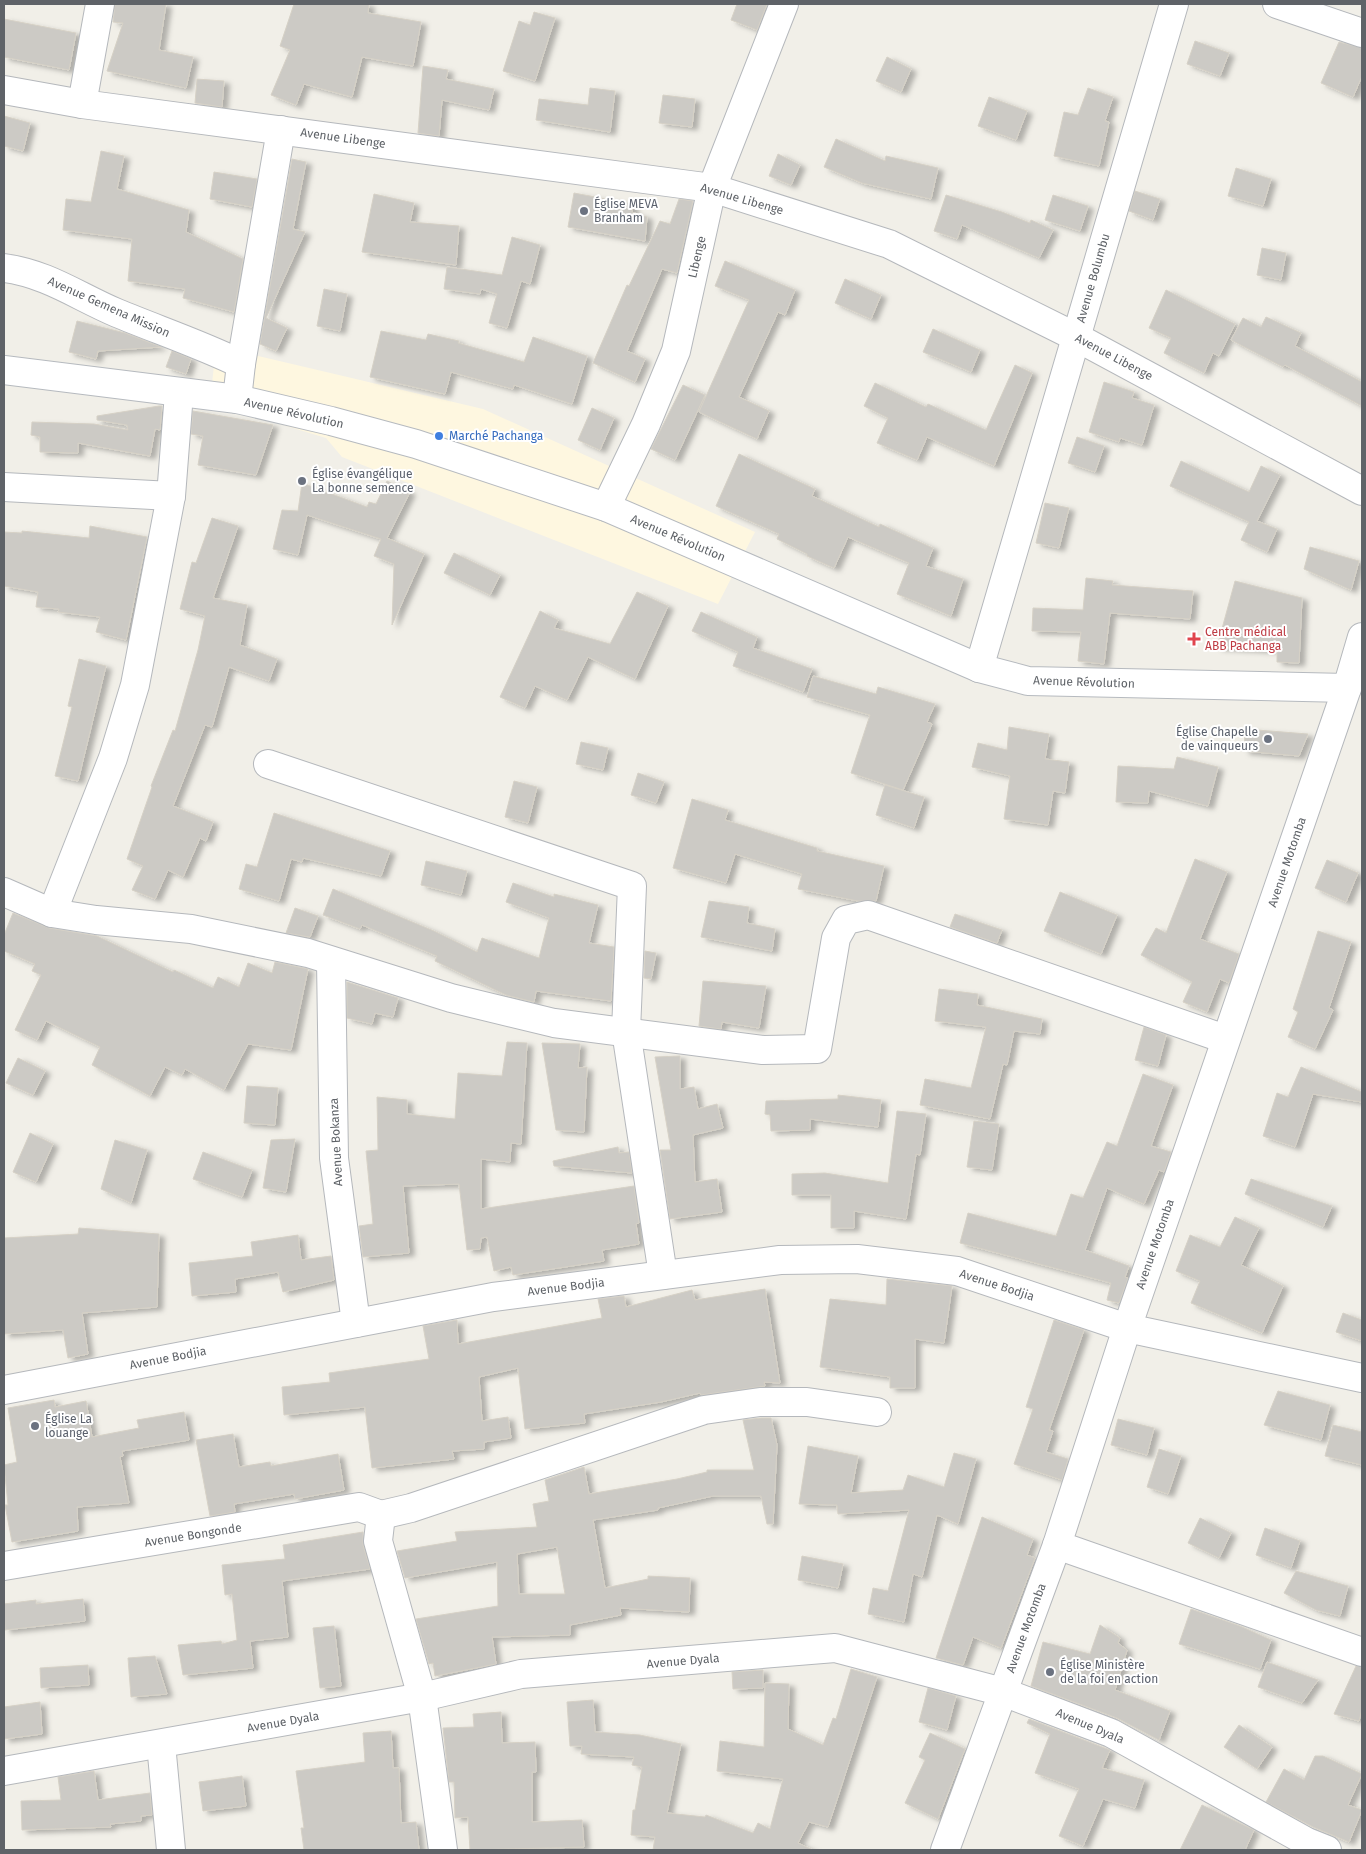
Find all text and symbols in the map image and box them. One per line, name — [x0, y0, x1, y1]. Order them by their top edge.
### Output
street label: Avenue Libenge — [300, 125, 386, 151]
street label: Avenue Libenge — [699, 180, 785, 218]
place label: Église MEVA Branham — [594, 196, 658, 225]
marker: Église MEVA Branham — [578, 205, 590, 217]
street label: Avenue Bolumbu — [1074, 232, 1112, 324]
street label: Libenge — [685, 235, 709, 279]
street label: Avenue Gemena Mission — [46, 274, 172, 340]
street label: Avenue Libenge — [1073, 331, 1155, 383]
street label: Avenue Révolution — [243, 395, 345, 431]
place label: Marché Pachanga — [449, 429, 543, 443]
marker: Marché Pachanga — [433, 430, 445, 442]
place label: Église évangélique La bonne semence — [312, 466, 414, 495]
marker: Église évangélique La bonne semence — [296, 475, 308, 487]
street label: Avenue Révolution — [628, 512, 728, 564]
place label: Centre médical ABB Pachanga — [1205, 625, 1287, 653]
marker: Centre médical ABB Pachanga — [1187, 632, 1201, 646]
street label: Avenue Révolution — [1033, 673, 1135, 691]
place label: Église Chapelle de vainqueurs — [1176, 724, 1258, 753]
marker: Église Chapelle de vainqueurs — [1262, 733, 1274, 745]
street label: Avenue Motomba — [1265, 815, 1309, 909]
street label: Avenue Bokanza — [327, 1097, 345, 1187]
street label: Avenue Motomba — [1133, 1197, 1177, 1291]
street label: Avenue Bodjia — [958, 1266, 1036, 1304]
street label: Avenue Bodjia — [527, 1275, 605, 1299]
street label: Avenue Bodjia — [128, 1344, 208, 1372]
place label: Église La louange — [45, 1411, 92, 1440]
marker: Église La louange — [29, 1420, 41, 1432]
street label: Avenue Bongonde — [143, 1520, 243, 1550]
street label: Avenue Motomba — [1003, 1581, 1049, 1675]
street label: Avenue Dyala — [646, 1651, 720, 1671]
place label: Église Ministère de la foi en action — [1060, 1657, 1158, 1686]
marker: Église Ministère de la foi en action — [1044, 1666, 1056, 1678]
street label: Avenue Dyala — [1054, 1705, 1126, 1747]
street label: Avenue Dyala — [246, 1709, 320, 1735]

